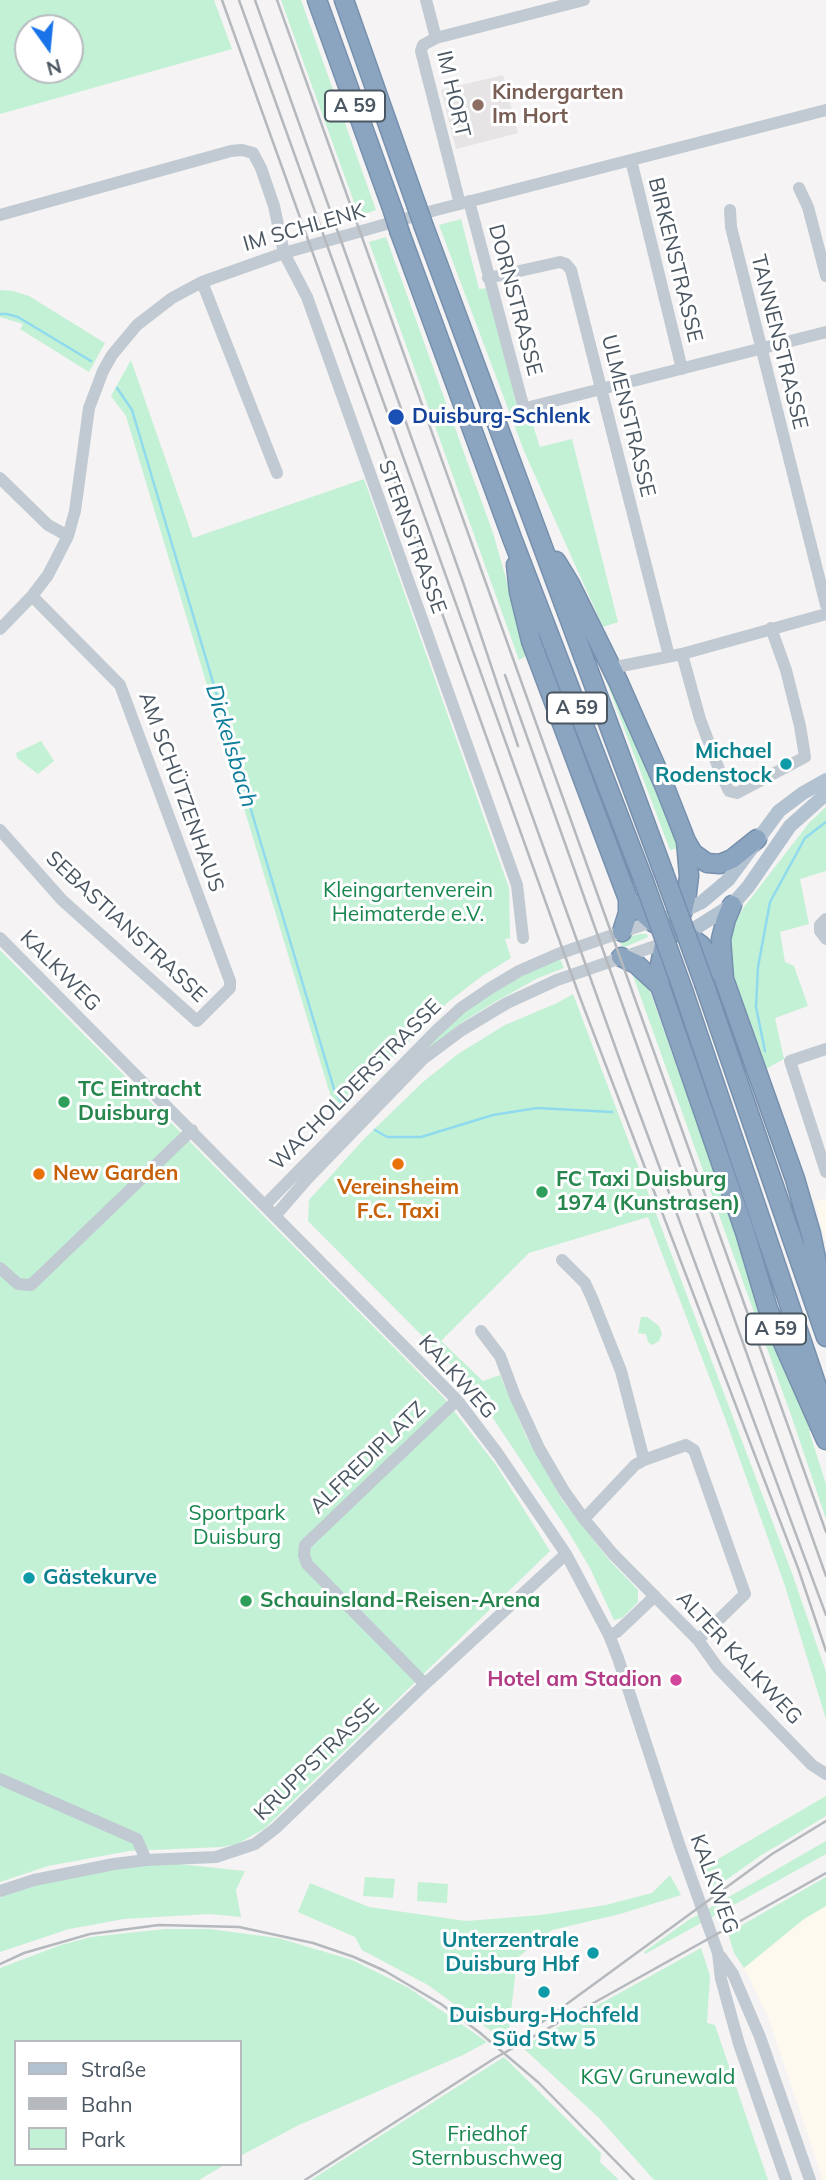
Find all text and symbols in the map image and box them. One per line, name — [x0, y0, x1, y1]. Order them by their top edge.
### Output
north arrow — [14, 14, 84, 84]
street label: IM HORT — [431, 48, 475, 140]
text: N — [44, 54, 64, 81]
place label: Kindergarten Im Hort — [492, 80, 624, 130]
road number: A 59 — [325, 90, 385, 122]
marker: Kindergarten Im Hort — [470, 97, 486, 113]
street label: BIRKENSTRASSE — [642, 175, 708, 345]
street label: IM SCHLENK — [240, 199, 368, 257]
street label: DORNSTRASSE — [483, 222, 547, 378]
street label: TANNENSTRASSE — [745, 252, 813, 432]
street label: ULMENSTRASSE — [596, 332, 660, 500]
place label: Duisburg-Schlenk — [412, 404, 590, 430]
marker: Duisburg-Schlenk — [386, 407, 406, 427]
street label: STERNSTRASSE — [373, 457, 451, 617]
water label: Dickelsbach — [199, 681, 263, 811]
street label: AM SCHÜTZENHAUS — [133, 689, 229, 895]
road number: A 59 — [547, 692, 607, 723]
place label: Michael Rodenstock — [655, 739, 772, 789]
marker: Michael Rodenstock — [778, 756, 794, 772]
street label: SEBASTIANSTRASSE — [40, 846, 212, 1008]
park label: Kleingartenverein Heimaterde e.V. — [323, 878, 493, 928]
street label: KALKWEG — [14, 925, 106, 1017]
street label: WACHOLDERSTRASSE — [265, 994, 447, 1176]
place label: TC Eintracht Duisburg — [78, 1077, 201, 1127]
marker: TC Eintracht Duisburg — [56, 1094, 72, 1110]
marker: Vereinsheim F.C. Taxi — [390, 1156, 406, 1172]
place label: New Garden — [53, 1161, 178, 1187]
marker: New Garden — [31, 1166, 47, 1182]
place label: FC Taxi Duisburg 1974 (Kunstrasen) — [556, 1167, 740, 1217]
place label: Vereinsheim F.C. Taxi — [337, 1175, 459, 1225]
marker: FC Taxi Duisburg 1974 (Kunstrasen) — [534, 1184, 550, 1200]
road number: A 59 — [746, 1314, 806, 1344]
street label: KALKWEG — [413, 1330, 501, 1424]
street label: ALFREDIPLATZ — [305, 1397, 431, 1519]
park label: Sportpark Duisburg — [189, 1501, 285, 1551]
place label: Gästekurve — [43, 1565, 157, 1591]
marker: Gästekurve — [21, 1570, 37, 1586]
street label: ALTER KALKWEG — [671, 1586, 807, 1730]
place label: Schauinsland-Reisen-Arena — [260, 1588, 540, 1614]
marker: Schauinsland-Reisen-Arena — [238, 1593, 254, 1609]
place label: Hotel am Stadion — [487, 1667, 662, 1693]
marker: Hotel am Stadion — [668, 1672, 684, 1688]
street label: KRUPPSTRASSE — [249, 1694, 385, 1826]
street label: KALKWEG — [684, 1831, 744, 1937]
place label: Unterzentrale Duisburg Hbf — [442, 1928, 579, 1978]
marker: Unterzentrale Duisburg Hbf — [585, 1945, 601, 1961]
marker: Duisburg-Hochfeld Süd Stw 5 — [536, 1984, 552, 2000]
place label: Duisburg-Hochfeld Süd Stw 5 — [449, 2003, 639, 2053]
legend — [14, 2040, 242, 2166]
text: Straße — [81, 2056, 146, 2082]
park label: KGV Grunewald — [581, 2065, 735, 2091]
text: Bahn — [81, 2091, 133, 2117]
park label: Friedhof Sternbuschweg — [411, 2122, 563, 2172]
text: Park — [81, 2126, 125, 2152]

